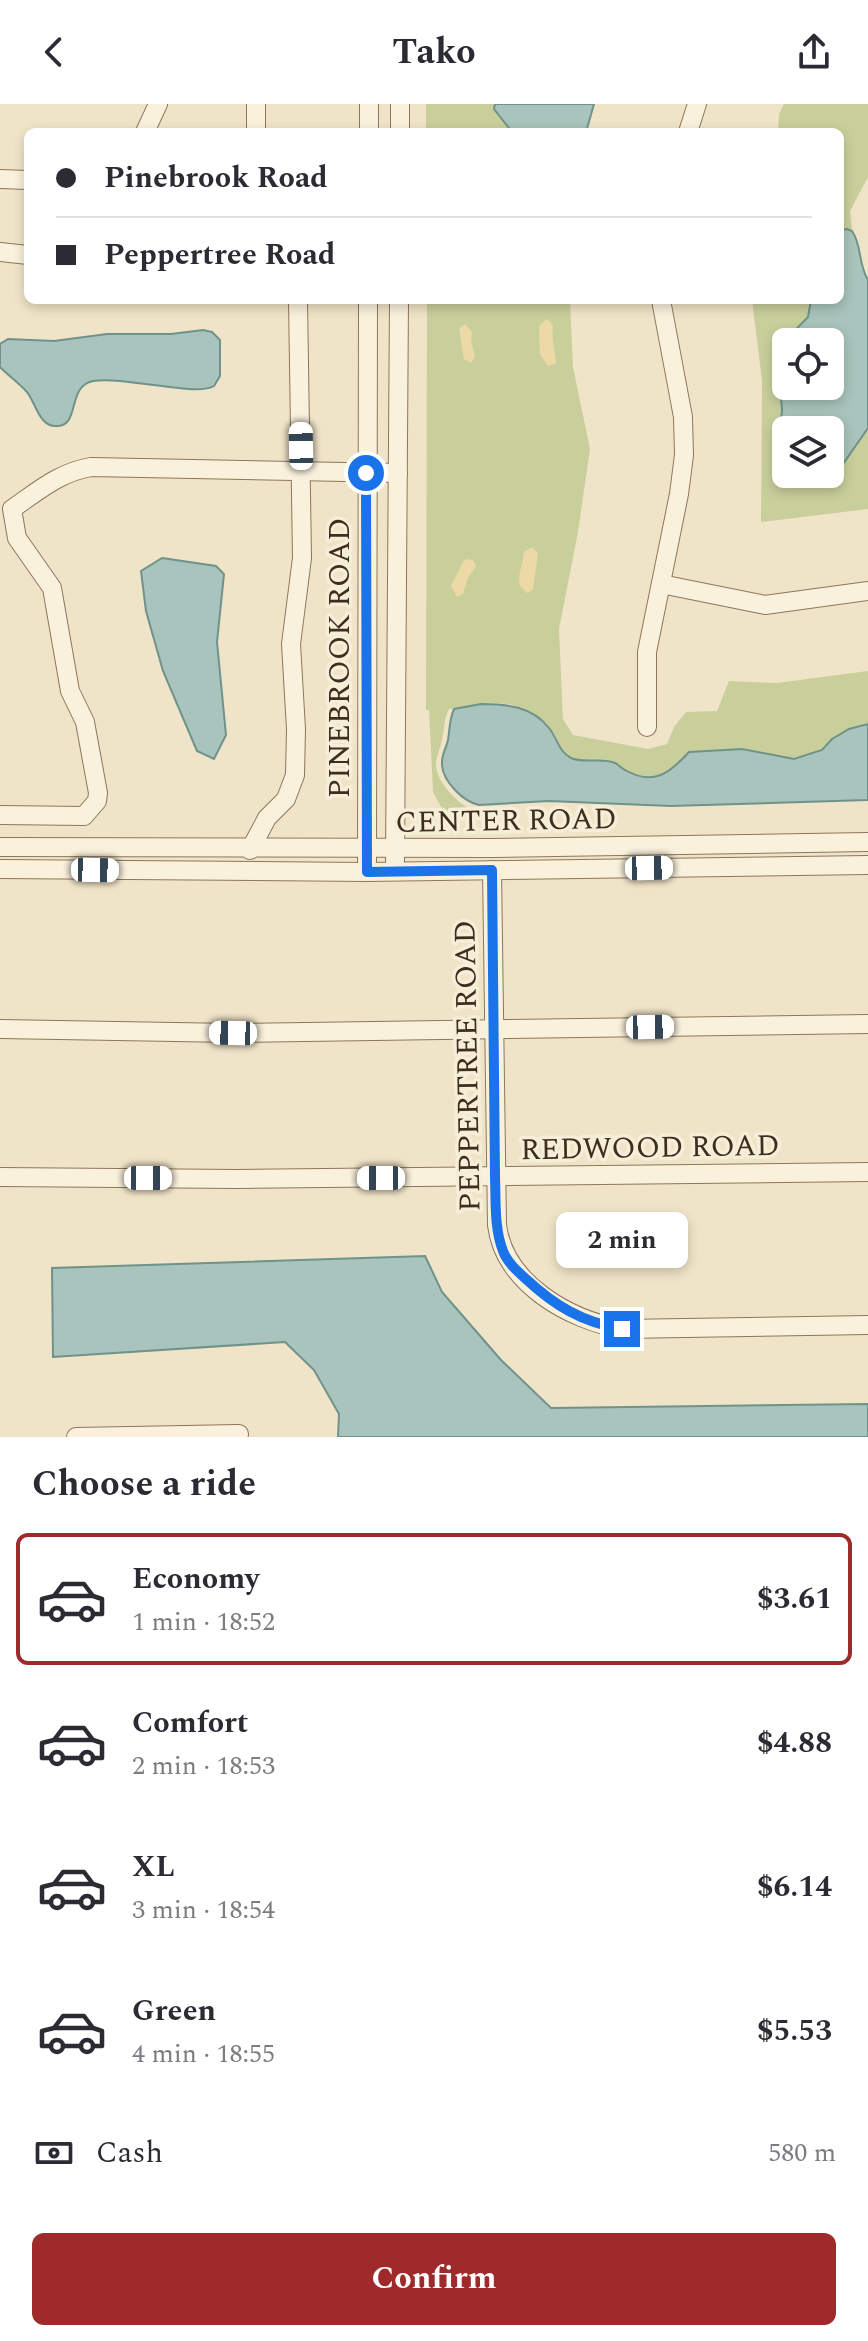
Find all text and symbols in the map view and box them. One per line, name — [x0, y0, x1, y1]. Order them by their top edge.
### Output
text: Tako — [392, 25, 476, 80]
icon: back — [32, 30, 76, 74]
icon: share — [792, 30, 836, 74]
text: Pinebrook Road — [104, 155, 328, 201]
text: Peppertree Road — [104, 232, 335, 278]
map controls — [772, 328, 844, 488]
button: locate — [772, 328, 844, 400]
button: layers — [772, 416, 844, 488]
car — [289, 422, 313, 470]
route start — [348, 455, 384, 491]
street label: PINEBROOK ROAD — [317, 518, 363, 798]
street label: CENTER ROAD — [395, 796, 617, 846]
car — [625, 856, 673, 880]
car — [71, 858, 119, 882]
street label: PEPPERTREE ROAD — [442, 920, 494, 1212]
car — [626, 1015, 674, 1039]
car — [209, 1021, 257, 1045]
street label: REDWOOD ROAD — [520, 1123, 780, 1173]
car — [124, 1166, 172, 1190]
car — [357, 1166, 405, 1190]
callout: 2 min — [556, 1213, 688, 1269]
text: 2 min — [587, 1220, 657, 1260]
route end — [604, 1311, 640, 1347]
text: Choose a ride — [32, 1457, 256, 1512]
text: Economy — [132, 1556, 259, 1602]
icon: car — [36, 1563, 108, 1635]
text: $3.61 — [757, 1576, 832, 1622]
text: 1 min · 18:52 — [132, 1602, 275, 1642]
text: Comfort — [132, 1700, 248, 1746]
icon: car — [36, 1707, 108, 1779]
text: $4.88 — [757, 1720, 832, 1766]
text: 2 min · 18:53 — [132, 1746, 275, 1786]
text: XL — [132, 1844, 175, 1890]
icon: car — [36, 1851, 108, 1923]
text: $6.14 — [757, 1864, 832, 1910]
text: 3 min · 18:54 — [132, 1890, 275, 1930]
text: Green — [132, 1988, 216, 2034]
icon: car — [36, 1995, 108, 2067]
text: $5.53 — [757, 2008, 832, 2054]
text: 4 min · 18:55 — [132, 2034, 275, 2074]
text: Cash — [96, 2130, 163, 2176]
icon: cash — [32, 2131, 76, 2175]
text: 580 m — [768, 2133, 836, 2173]
button: Confirm — [32, 2233, 836, 2325]

